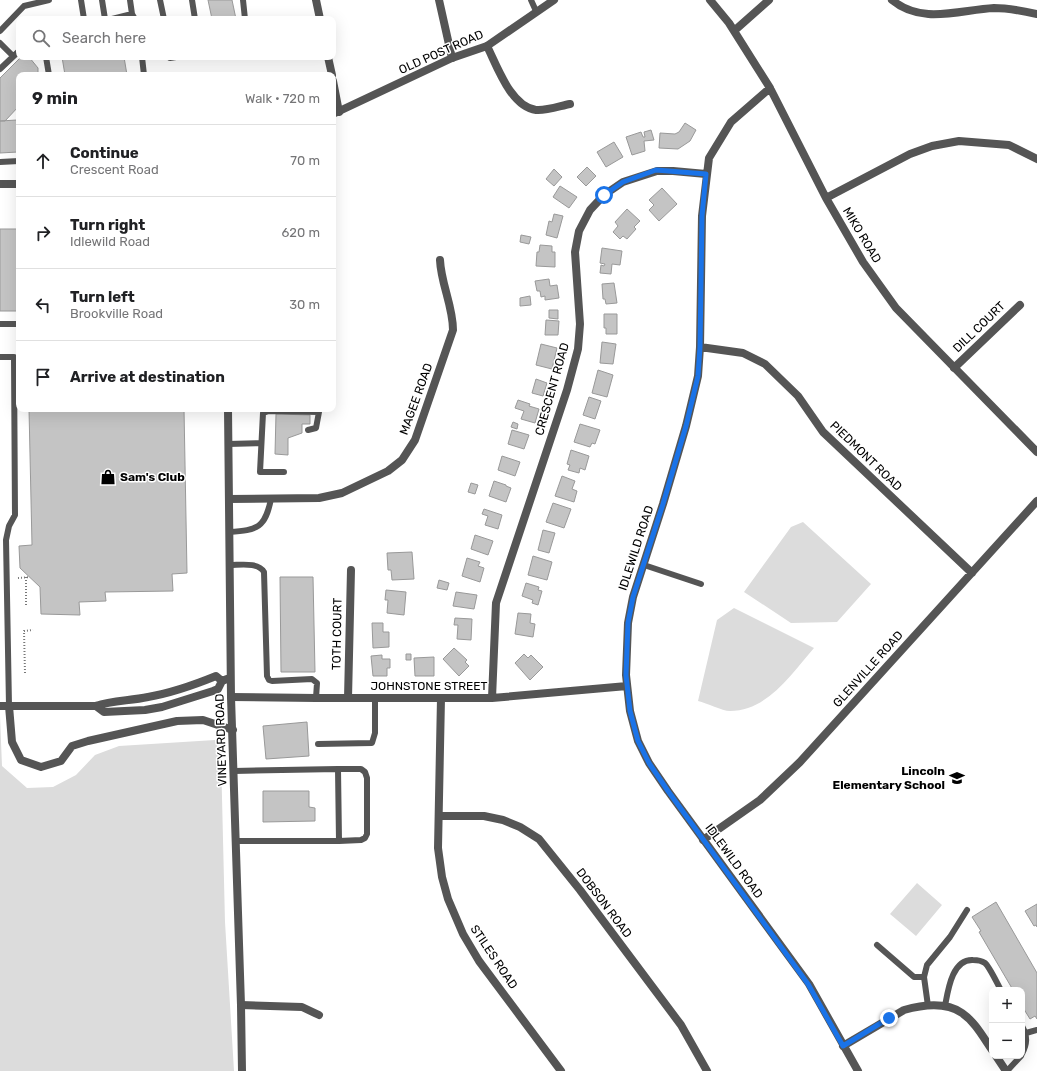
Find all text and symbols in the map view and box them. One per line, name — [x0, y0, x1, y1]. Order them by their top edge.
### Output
search box — [16, 16, 336, 60]
icon: search — [30, 27, 52, 49]
street label: OLD POST ROAD — [397, 27, 485, 77]
text: Search here — [62, 29, 146, 47]
text: 9 min — [32, 88, 78, 108]
text: Walk · 720 m — [245, 91, 320, 106]
text: Continue — [70, 144, 139, 162]
icon: ahead — [32, 150, 54, 172]
text: 70 m — [290, 153, 320, 168]
text: Crescent Road — [70, 162, 159, 177]
route start — [595, 186, 613, 204]
street label: MIKO ROAD — [840, 204, 884, 266]
text: Turn right — [70, 216, 145, 234]
icon: right — [32, 222, 54, 244]
text: 620 m — [282, 225, 320, 240]
text: Idlewild Road — [70, 234, 150, 249]
text: Turn left — [70, 288, 135, 306]
icon: left — [32, 294, 54, 316]
text: 30 m — [289, 297, 320, 312]
street label: DILL COURT — [950, 299, 1008, 355]
text: Brookville Road — [70, 306, 163, 321]
street label: CRESCENT ROAD — [532, 341, 572, 437]
street label: MAGEE ROAD — [397, 361, 435, 437]
icon: arrive — [32, 366, 54, 388]
text: Arrive at destination — [70, 368, 225, 386]
street label: PIEDMONT ROAD — [827, 418, 905, 494]
shop icon: Sam's Club — [99, 468, 117, 486]
place label: Sam's Club — [120, 470, 185, 484]
street label: IDLEWILD ROAD — [616, 504, 656, 592]
street label: TOTH COURT — [329, 598, 345, 670]
street label: GLENVILLE ROAD — [830, 628, 906, 710]
street label: JOHNSTONE STREET — [370, 679, 488, 693]
street label: VINEYARD ROAD — [212, 693, 230, 787]
place label: Lincoln Elementary School — [833, 764, 945, 792]
school or university icon: Lincoln Elementary School — [948, 769, 966, 787]
street label: IDLEWILD ROAD — [702, 821, 766, 901]
street label: DOBSON ROAD — [573, 865, 635, 941]
street label: STILES ROAD — [467, 922, 521, 992]
map controls — [989, 987, 1025, 1059]
button: + — [989, 987, 1025, 1023]
route end — [880, 1009, 898, 1027]
button: − — [989, 1023, 1025, 1059]

